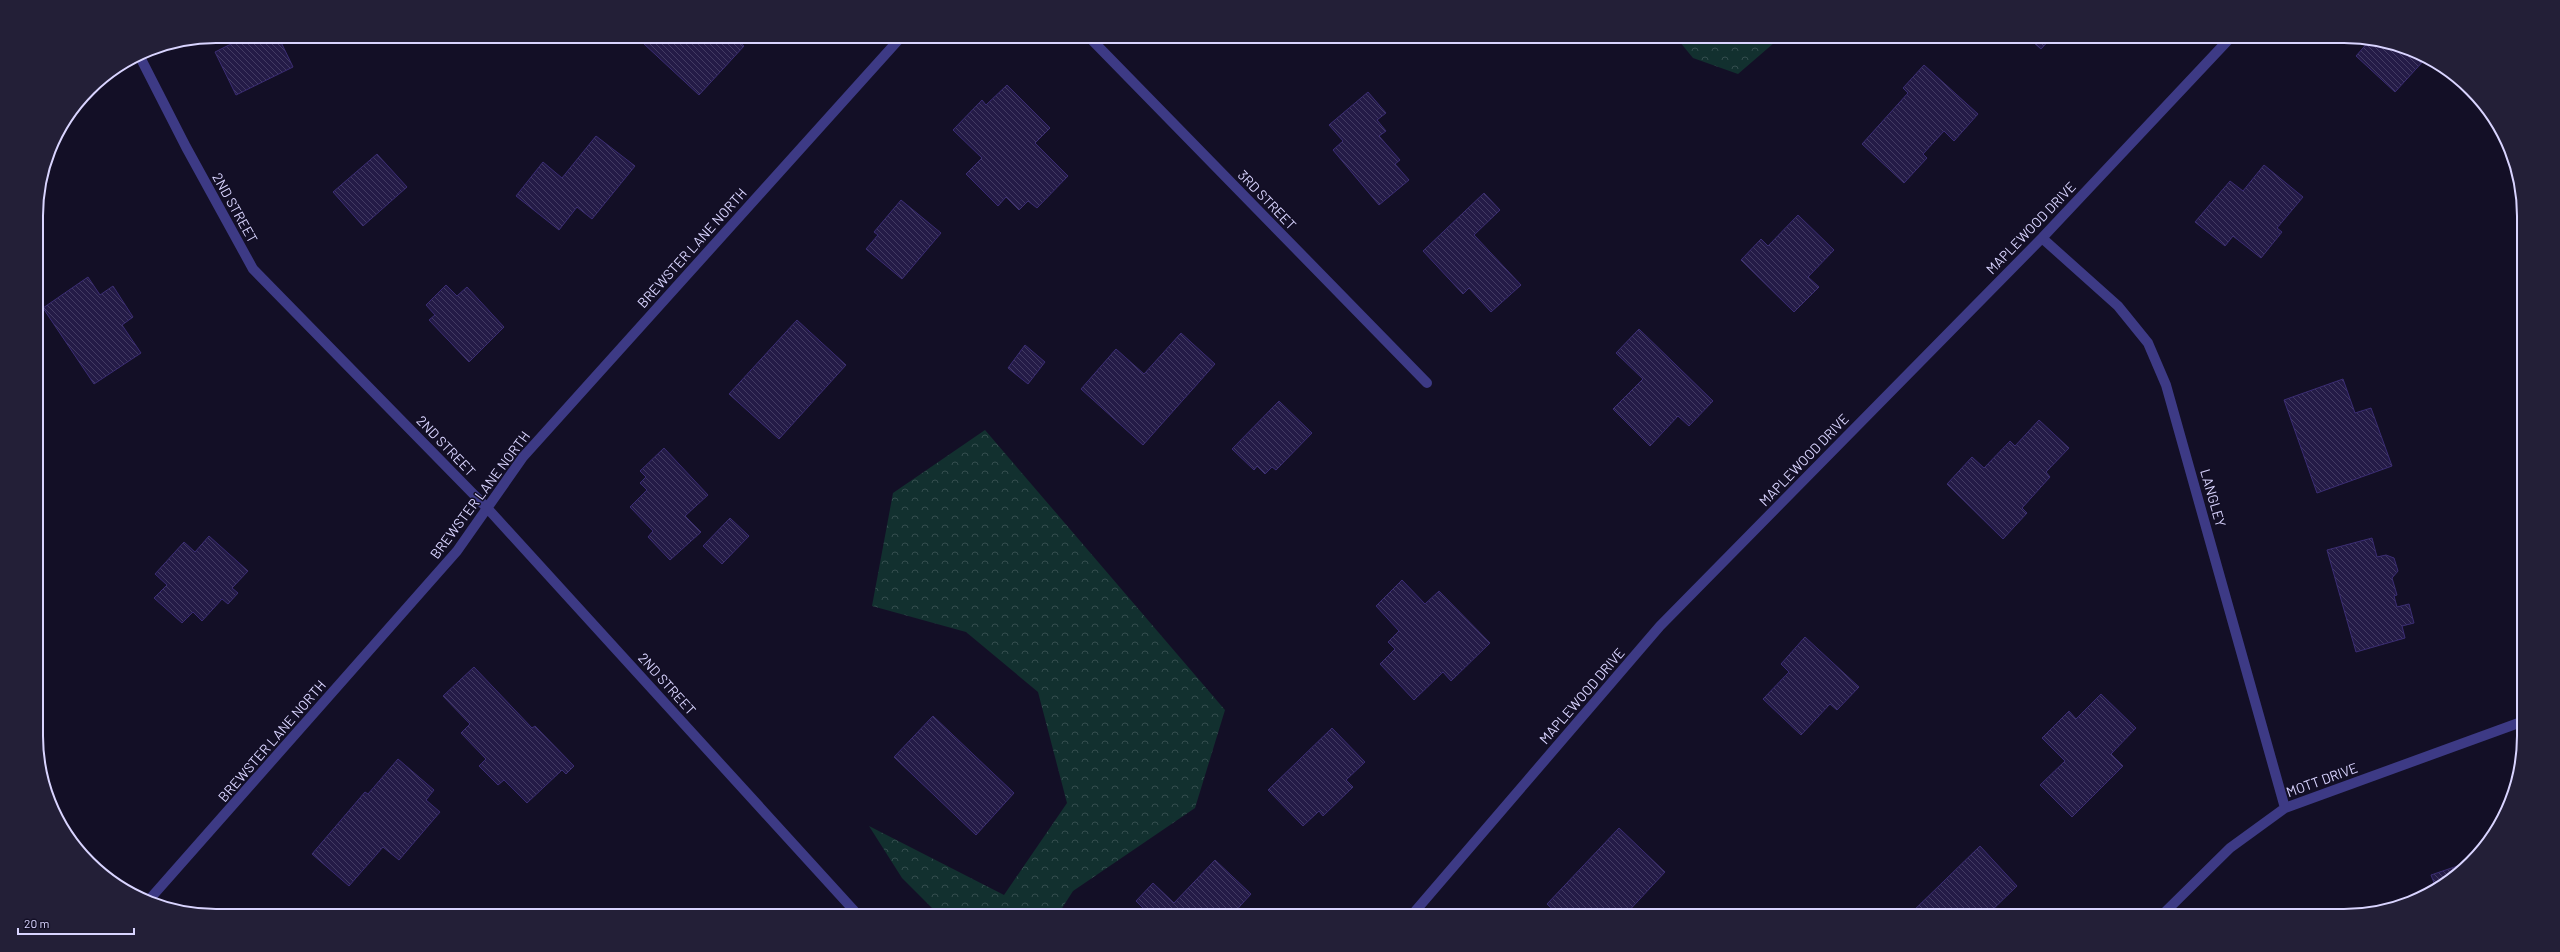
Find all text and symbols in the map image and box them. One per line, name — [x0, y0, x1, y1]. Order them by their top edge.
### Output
street label: 3RD STREET — [1235, 166, 1300, 233]
street label: 2ND STREET — [209, 170, 262, 246]
street label: MAPLEWOOD DRIVE — [1982, 178, 2079, 277]
street label: BREWSTER LANE NORTH — [633, 184, 750, 311]
street label: MAPLEWOOD DRIVE — [1755, 410, 1852, 509]
street label: 2ND STREET — [413, 412, 479, 479]
street label: BREWSTER LANE NORTH — [426, 428, 533, 562]
street label: LANGLEY — [2197, 467, 2230, 529]
street label: MAPLEWOOD DRIVE — [1535, 644, 1628, 747]
street label: 2ND STREET — [635, 649, 700, 718]
street label: BREWSTER LANE NORTH — [214, 676, 329, 805]
street label: MOTT DRIVE — [2284, 759, 2360, 800]
scale bar — [18, 910, 134, 936]
text: 20 m — [24, 916, 50, 930]

